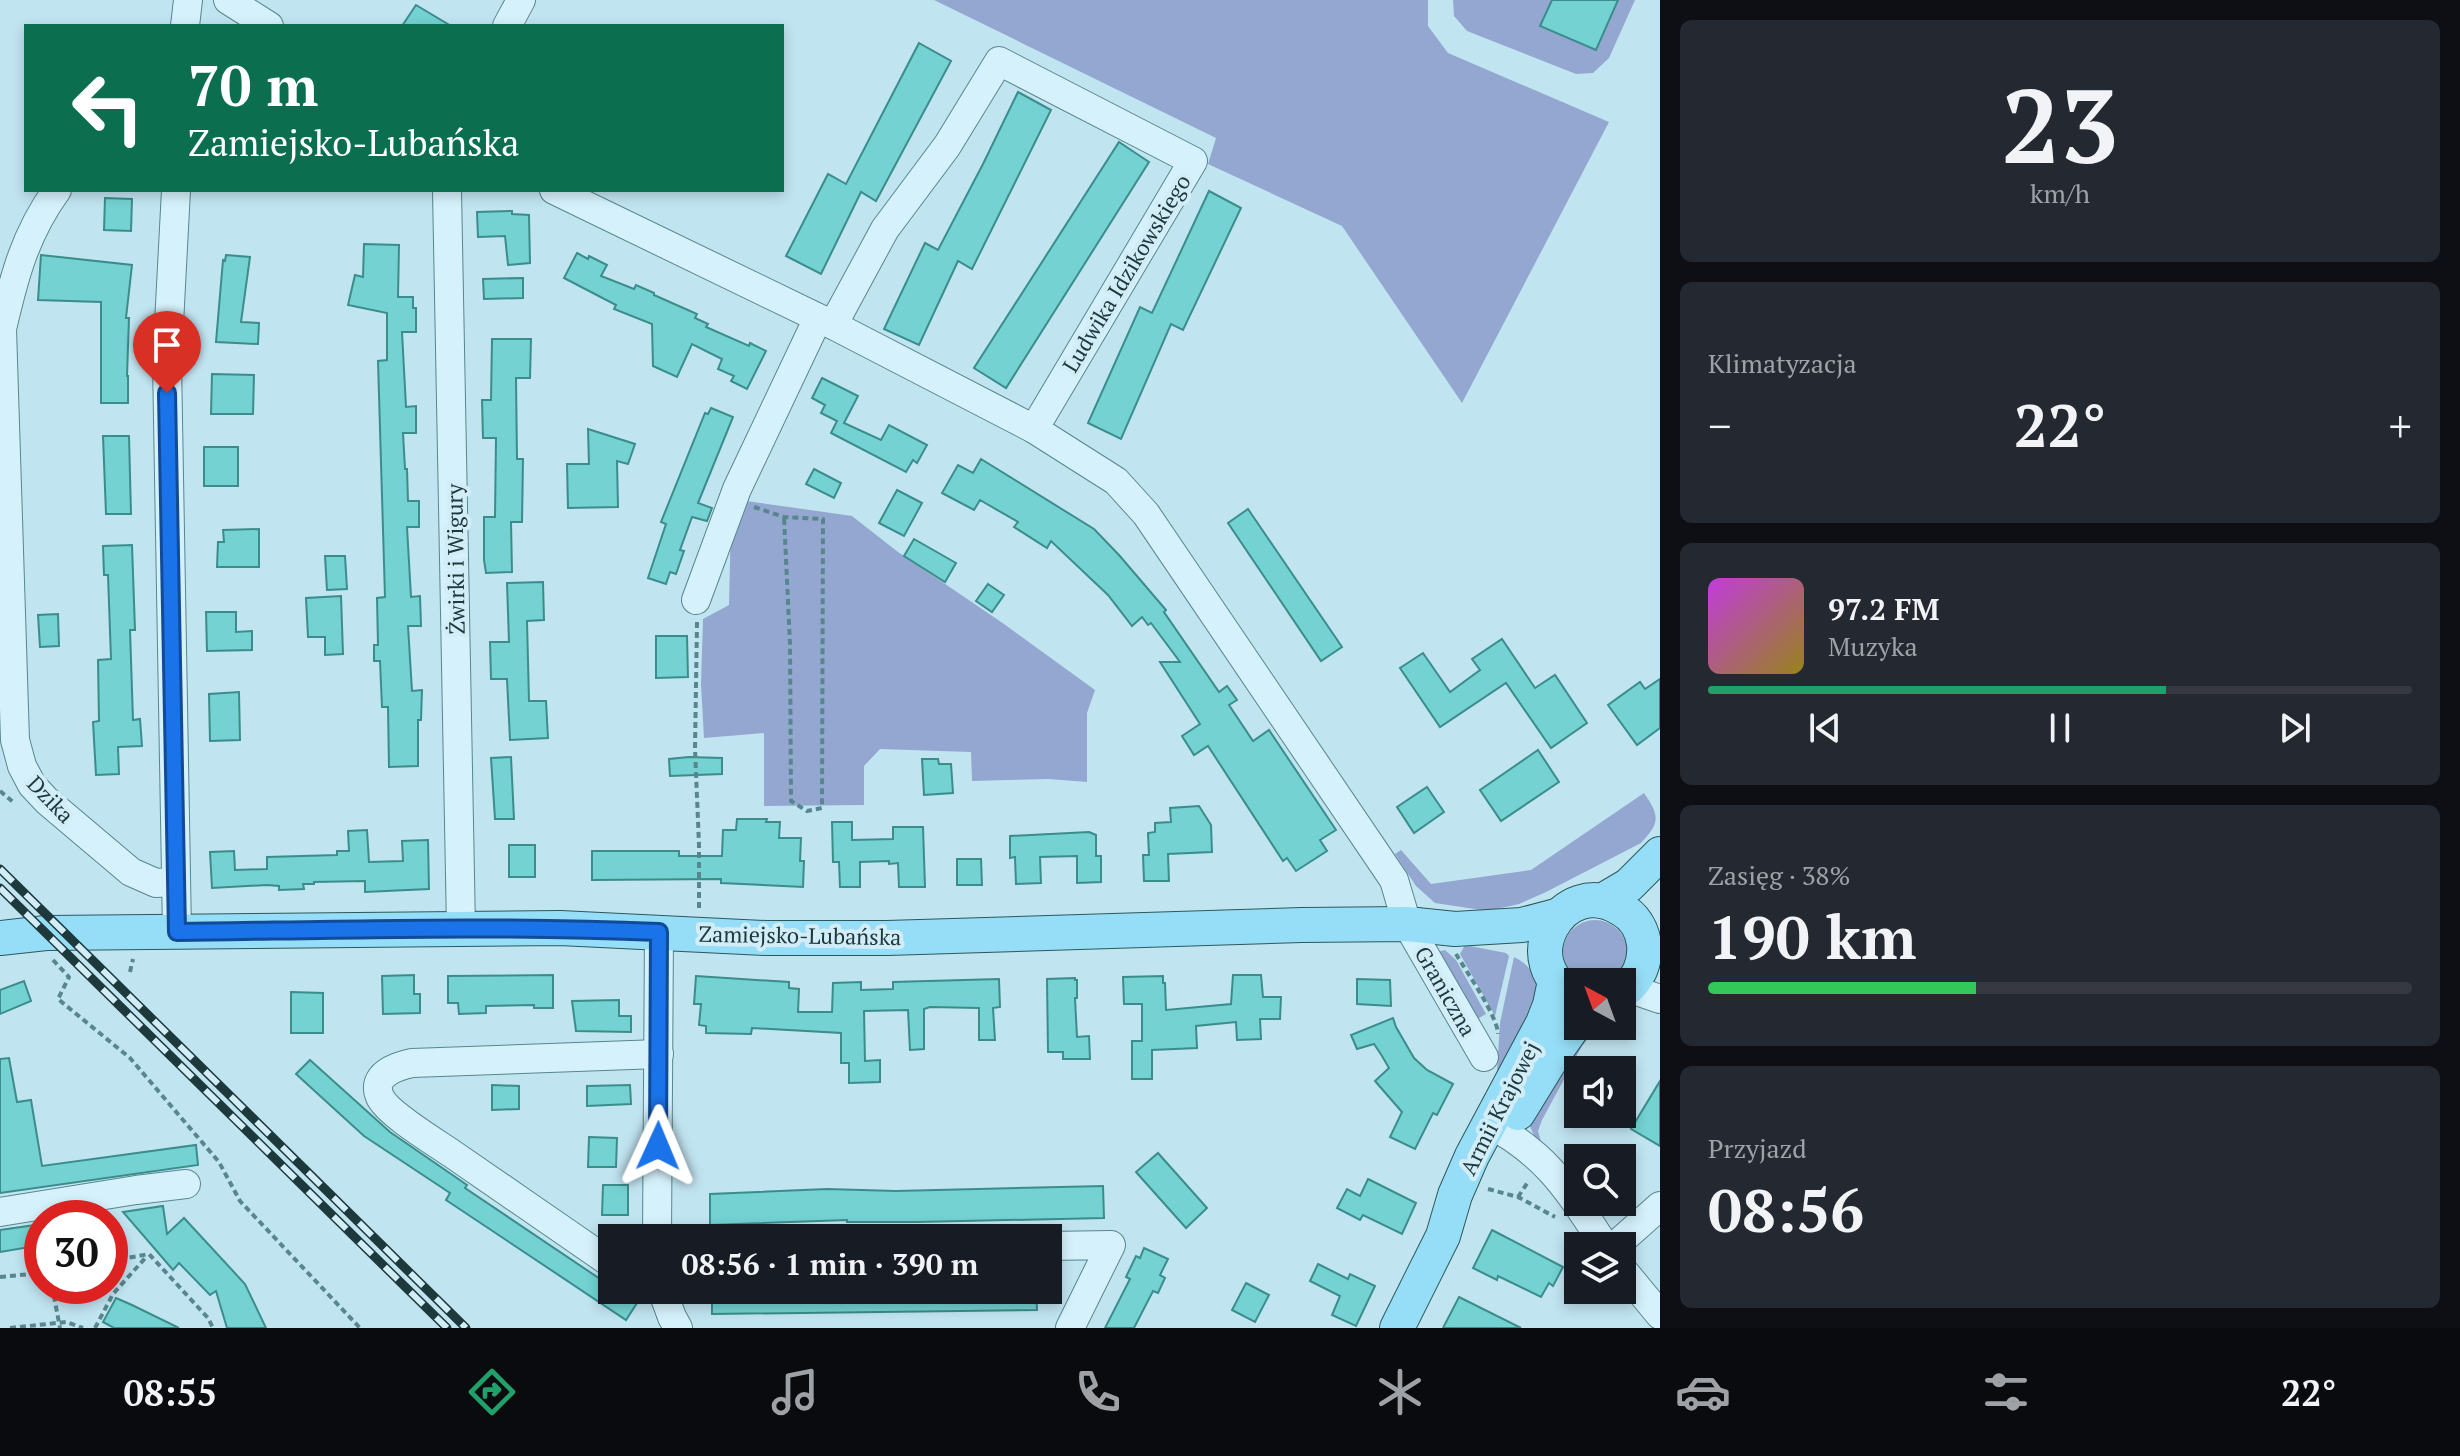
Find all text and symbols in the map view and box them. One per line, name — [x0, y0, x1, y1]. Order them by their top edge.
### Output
text: 70 m — [188, 48, 318, 122]
text: 23 — [2001, 55, 2119, 193]
icon: left — [56, 56, 160, 160]
text: Zamiejsko-Lubańska — [188, 119, 519, 166]
street label: Ludwika Idzikowskiego — [1055, 169, 1197, 377]
text: km/h — [2030, 176, 2090, 210]
pin — [133, 311, 201, 393]
icon: arrive — [145, 323, 189, 367]
text: Klimatyzacja — [1708, 346, 1857, 380]
text: 22° — [2014, 385, 2106, 464]
text: − — [1708, 396, 1731, 455]
text: + — [2389, 396, 2412, 455]
street label: Żwirki i Wigury — [439, 483, 471, 635]
text: 97.2 FM — [1828, 589, 1939, 629]
text: Muzyka — [1828, 629, 1918, 663]
icon: previous — [1803, 706, 1847, 750]
icon: pause — [2038, 706, 2082, 750]
icon: next — [2273, 706, 2317, 750]
street label: Dzika — [21, 769, 81, 829]
text: Zasięg · 38% — [1708, 858, 1850, 892]
text: 190 km — [1708, 897, 1916, 976]
street label: Zamiejsko-Lubańska — [698, 919, 902, 951]
street label: Graniczna — [1409, 941, 1483, 1041]
north arrow — [1564, 968, 1636, 1040]
map controls — [1564, 968, 1636, 1304]
street label: Armii Krajowej — [1453, 1036, 1545, 1180]
button: sound — [1564, 1056, 1636, 1128]
position arrow — [616, 1104, 700, 1188]
text: Przyjazd — [1708, 1131, 1807, 1165]
button: search — [1564, 1144, 1636, 1216]
text: 08:56 — [1708, 1170, 1864, 1249]
speed limit sign: 30 — [24, 1200, 128, 1304]
button: layers — [1564, 1232, 1636, 1304]
text: 08:56 · 1 min · 390 m — [682, 1244, 978, 1284]
icon: directions — [464, 1364, 520, 1420]
icon: music — [767, 1364, 823, 1420]
icon: phone — [1070, 1364, 1126, 1420]
icon: climate — [1372, 1364, 1428, 1420]
icon: car — [1675, 1364, 1731, 1420]
icon: filters — [1978, 1364, 2034, 1420]
text: 08:55 — [123, 1369, 217, 1416]
text: 22° — [2281, 1369, 2336, 1416]

